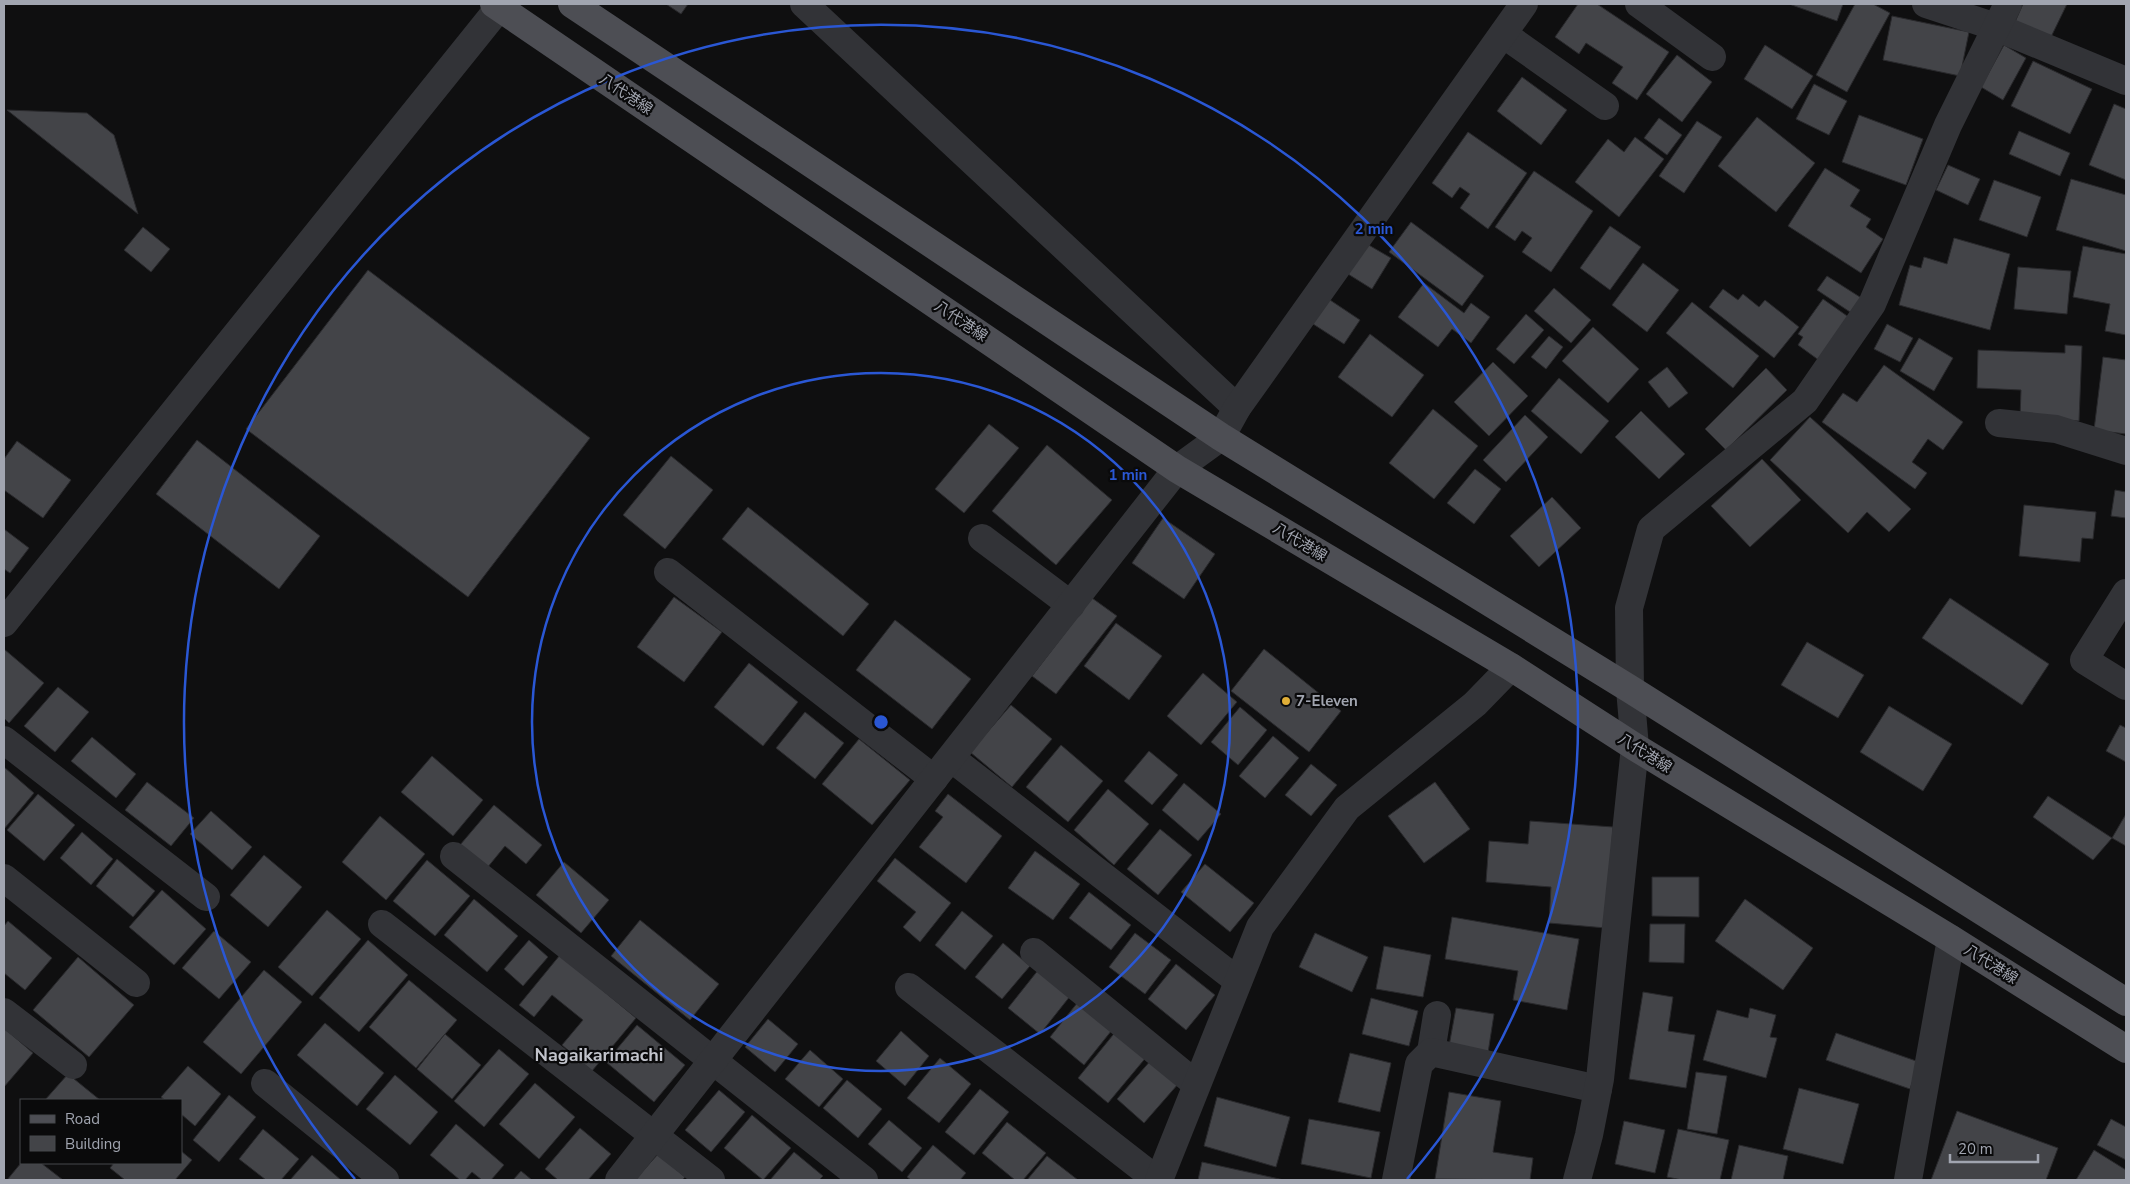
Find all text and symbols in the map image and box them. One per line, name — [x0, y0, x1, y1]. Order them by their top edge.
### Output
street label: 八代港線 — [596, 69, 656, 119]
text: 2 min — [1355, 219, 1393, 239]
street label: 八代港線 — [931, 296, 991, 346]
text: 1 min — [1109, 465, 1147, 485]
street label: 八代港線 — [1269, 518, 1331, 566]
place label: 7-Eleven — [1296, 691, 1358, 711]
marker: 7-Eleven — [1280, 695, 1292, 707]
centre of rings — [872, 713, 890, 731]
street label: 八代港線 — [1614, 729, 1676, 777]
street label: 八代港線 — [1960, 940, 2022, 988]
district label: Nagaikarimachi — [535, 1043, 663, 1067]
legend — [20, 1099, 182, 1164]
text: Road — [65, 1109, 100, 1129]
scale bar — [1950, 1132, 2038, 1164]
text: Building — [65, 1134, 121, 1154]
text: 20 m — [1958, 1139, 1993, 1159]

